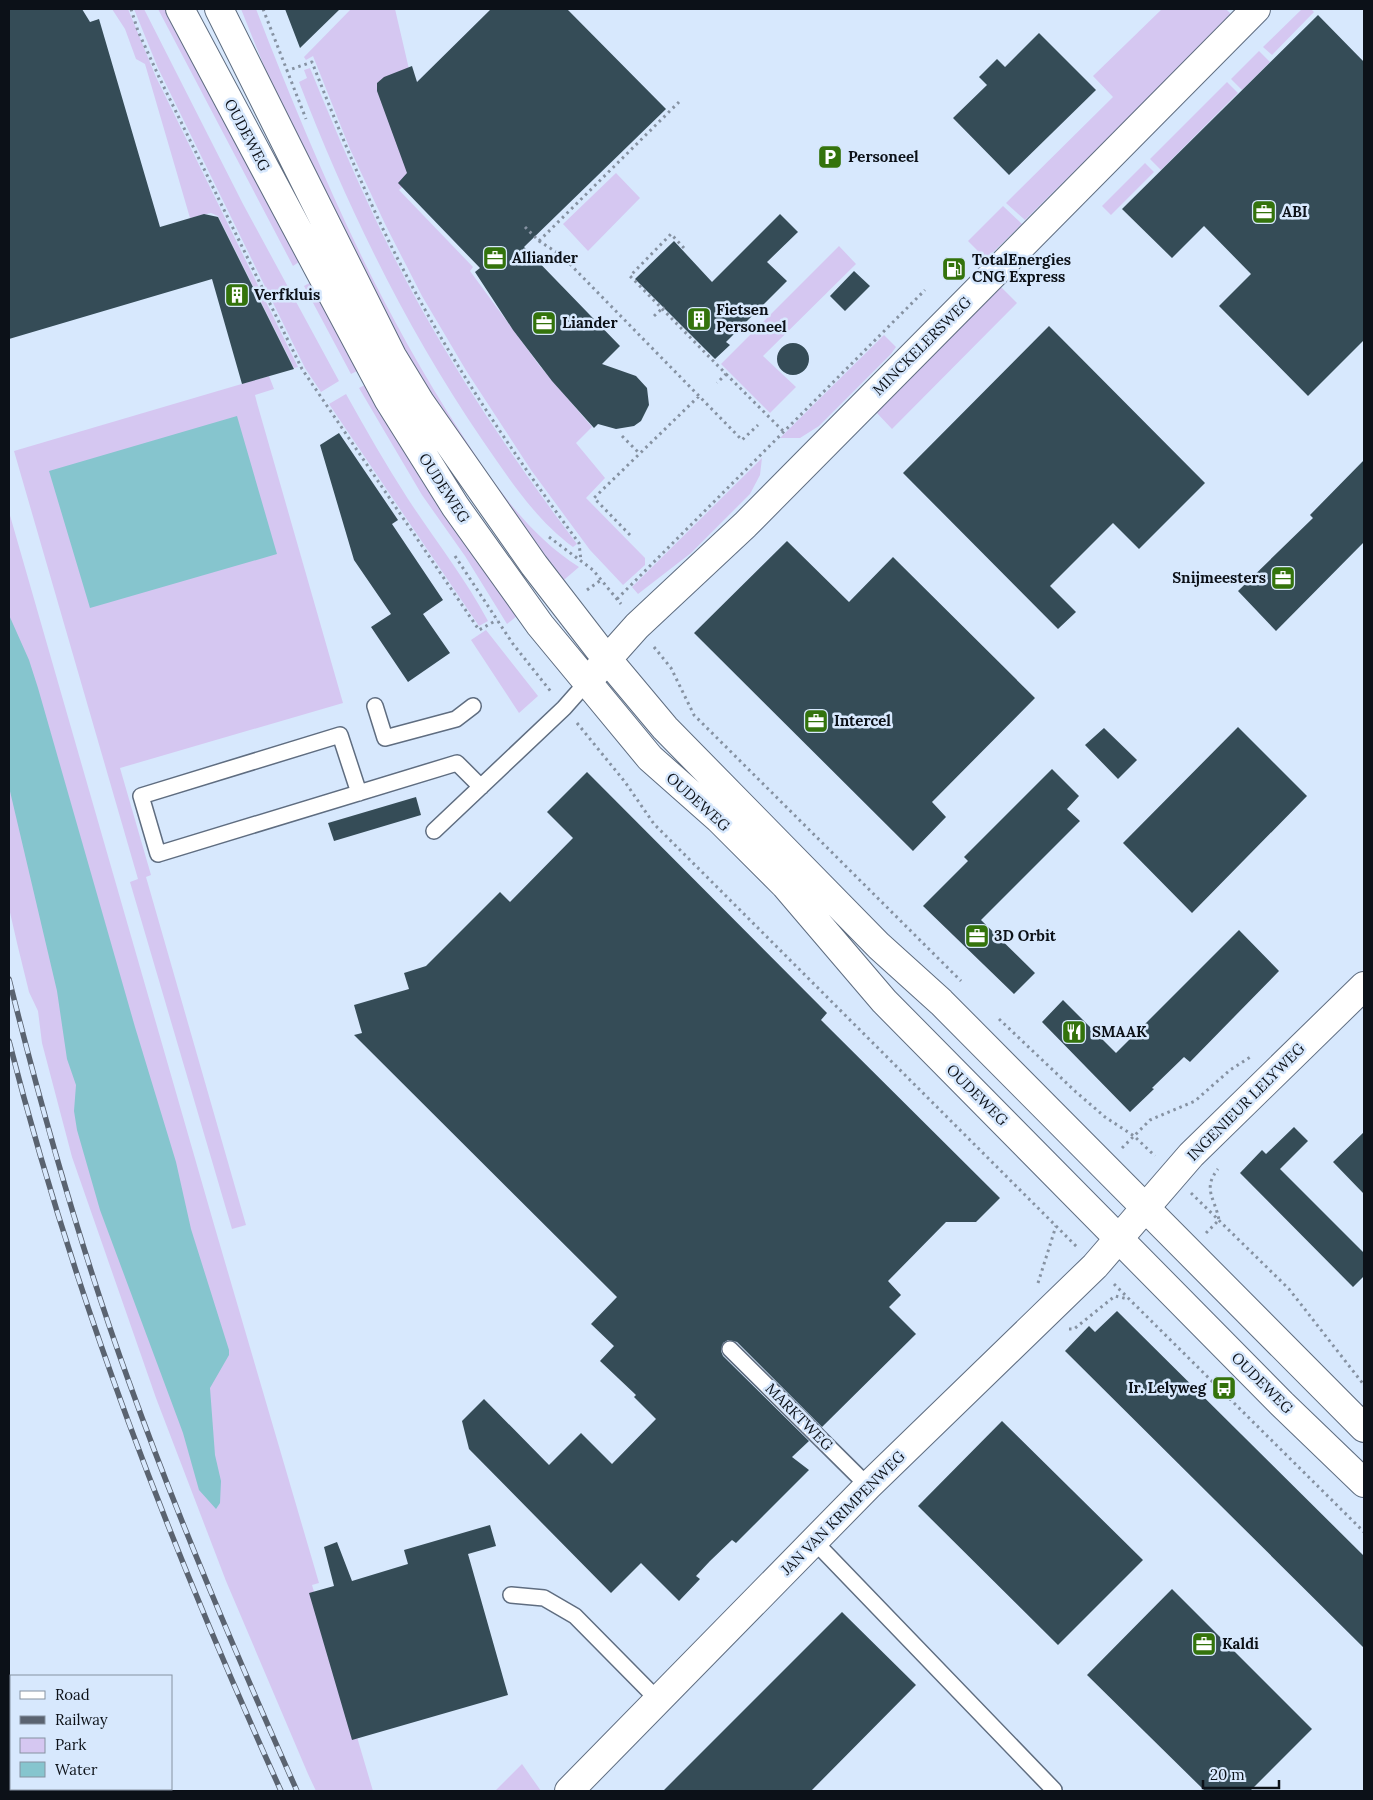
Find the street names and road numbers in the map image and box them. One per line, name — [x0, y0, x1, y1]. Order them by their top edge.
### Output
street label: OUDEWEG — [220, 95, 275, 175]
street label: MINCKELERSWEG — [868, 292, 975, 399]
street label: OUDEWEG — [415, 449, 474, 527]
street label: OUDEWEG — [663, 768, 735, 836]
street label: INGENIEUR LELYWEG — [1183, 1038, 1309, 1165]
street label: OUDEWEG — [943, 1060, 1012, 1130]
street label: OUDEWEG — [1228, 1348, 1297, 1418]
street label: MARKTWEG — [762, 1379, 838, 1455]
street label: JAN VAN KRIMPENWEG — [776, 1446, 909, 1579]

